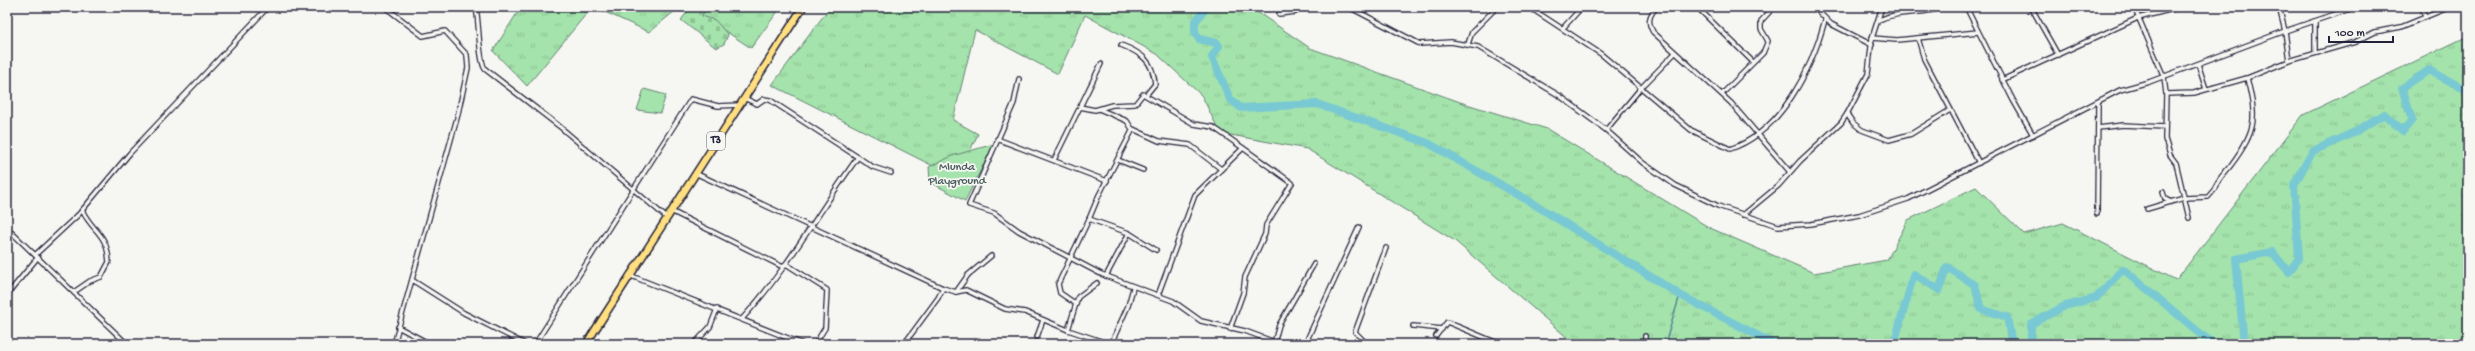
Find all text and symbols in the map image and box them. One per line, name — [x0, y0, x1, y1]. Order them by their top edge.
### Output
scale bar — [2329, 18, 2393, 44]
text: 100 m — [2334, 27, 2365, 41]
road number: T3 — [707, 132, 725, 150]
park label: Mlunda Playground — [927, 161, 987, 189]

